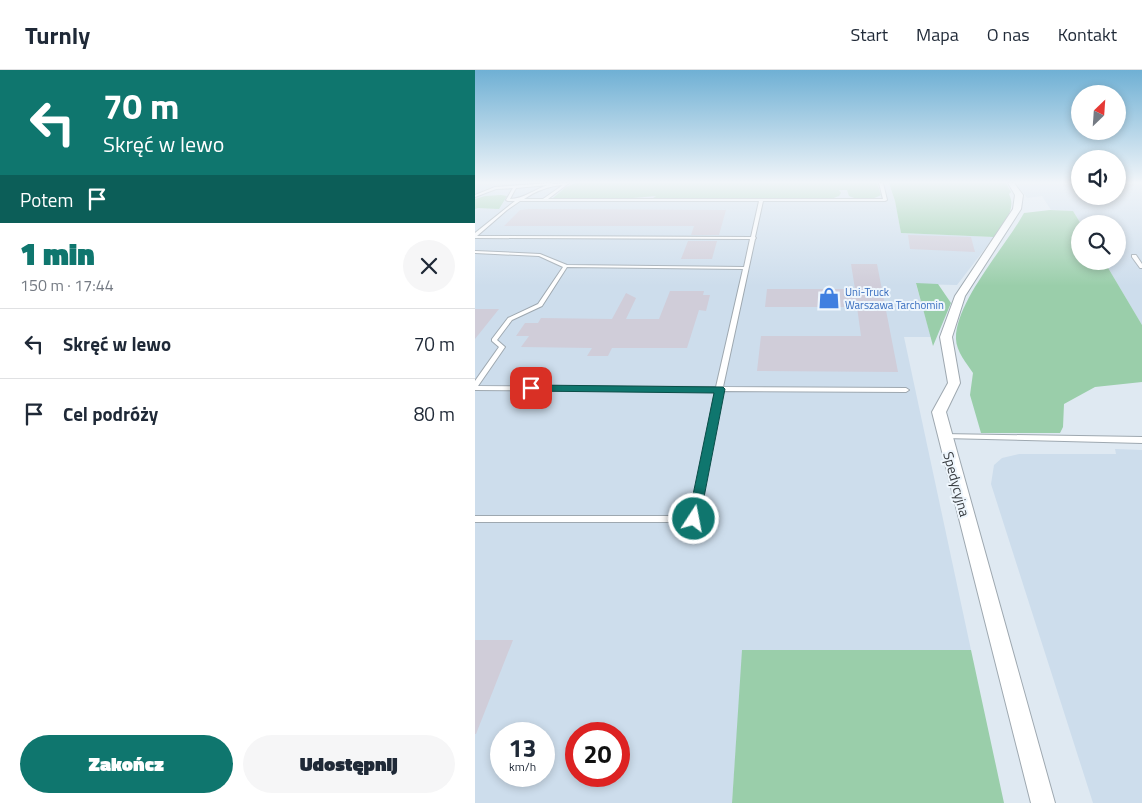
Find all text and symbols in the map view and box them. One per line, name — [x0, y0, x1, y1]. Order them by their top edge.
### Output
text: Turnly — [25, 17, 90, 53]
text: Start — [851, 21, 888, 48]
text: Mapa — [916, 21, 959, 48]
text: O nas — [987, 21, 1030, 48]
text: Kontakt — [1058, 21, 1117, 48]
text: 70 m — [103, 79, 179, 133]
north arrow — [1071, 85, 1126, 140]
map controls — [1071, 85, 1126, 270]
icon: left — [20, 90, 85, 155]
text: Skręć w lewo — [103, 127, 224, 161]
button: sound — [1071, 150, 1126, 205]
text: Potem — [20, 185, 73, 214]
icon: arrive — [83, 185, 111, 213]
button: search — [1071, 215, 1126, 270]
text: 1 min — [20, 231, 95, 277]
button: close — [403, 240, 455, 292]
text: 150 m · 17:44 — [20, 273, 114, 297]
place label: Uni-Truck Warszawa Tarchomin — [845, 284, 944, 313]
shop icon: Uni-Truck Warszawa Tarchomin — [816, 285, 842, 311]
text: Skręć w lewo — [63, 329, 171, 358]
text: 70 m — [414, 329, 455, 358]
icon: left — [20, 330, 48, 358]
pin — [510, 367, 552, 409]
icon: arrive — [517, 374, 545, 402]
text: Cel podróży — [63, 399, 158, 428]
text: 80 m — [414, 399, 455, 428]
icon: arrive — [20, 400, 48, 428]
street label: Spedycyjna — [938, 449, 976, 519]
position arrow — [667, 492, 719, 544]
speed limit sign: 20 — [565, 722, 630, 787]
text: 13 — [508, 729, 537, 767]
button: Zakończ — [20, 735, 233, 793]
button: Udostępnij — [243, 735, 455, 793]
text: km/h — [509, 757, 536, 776]

